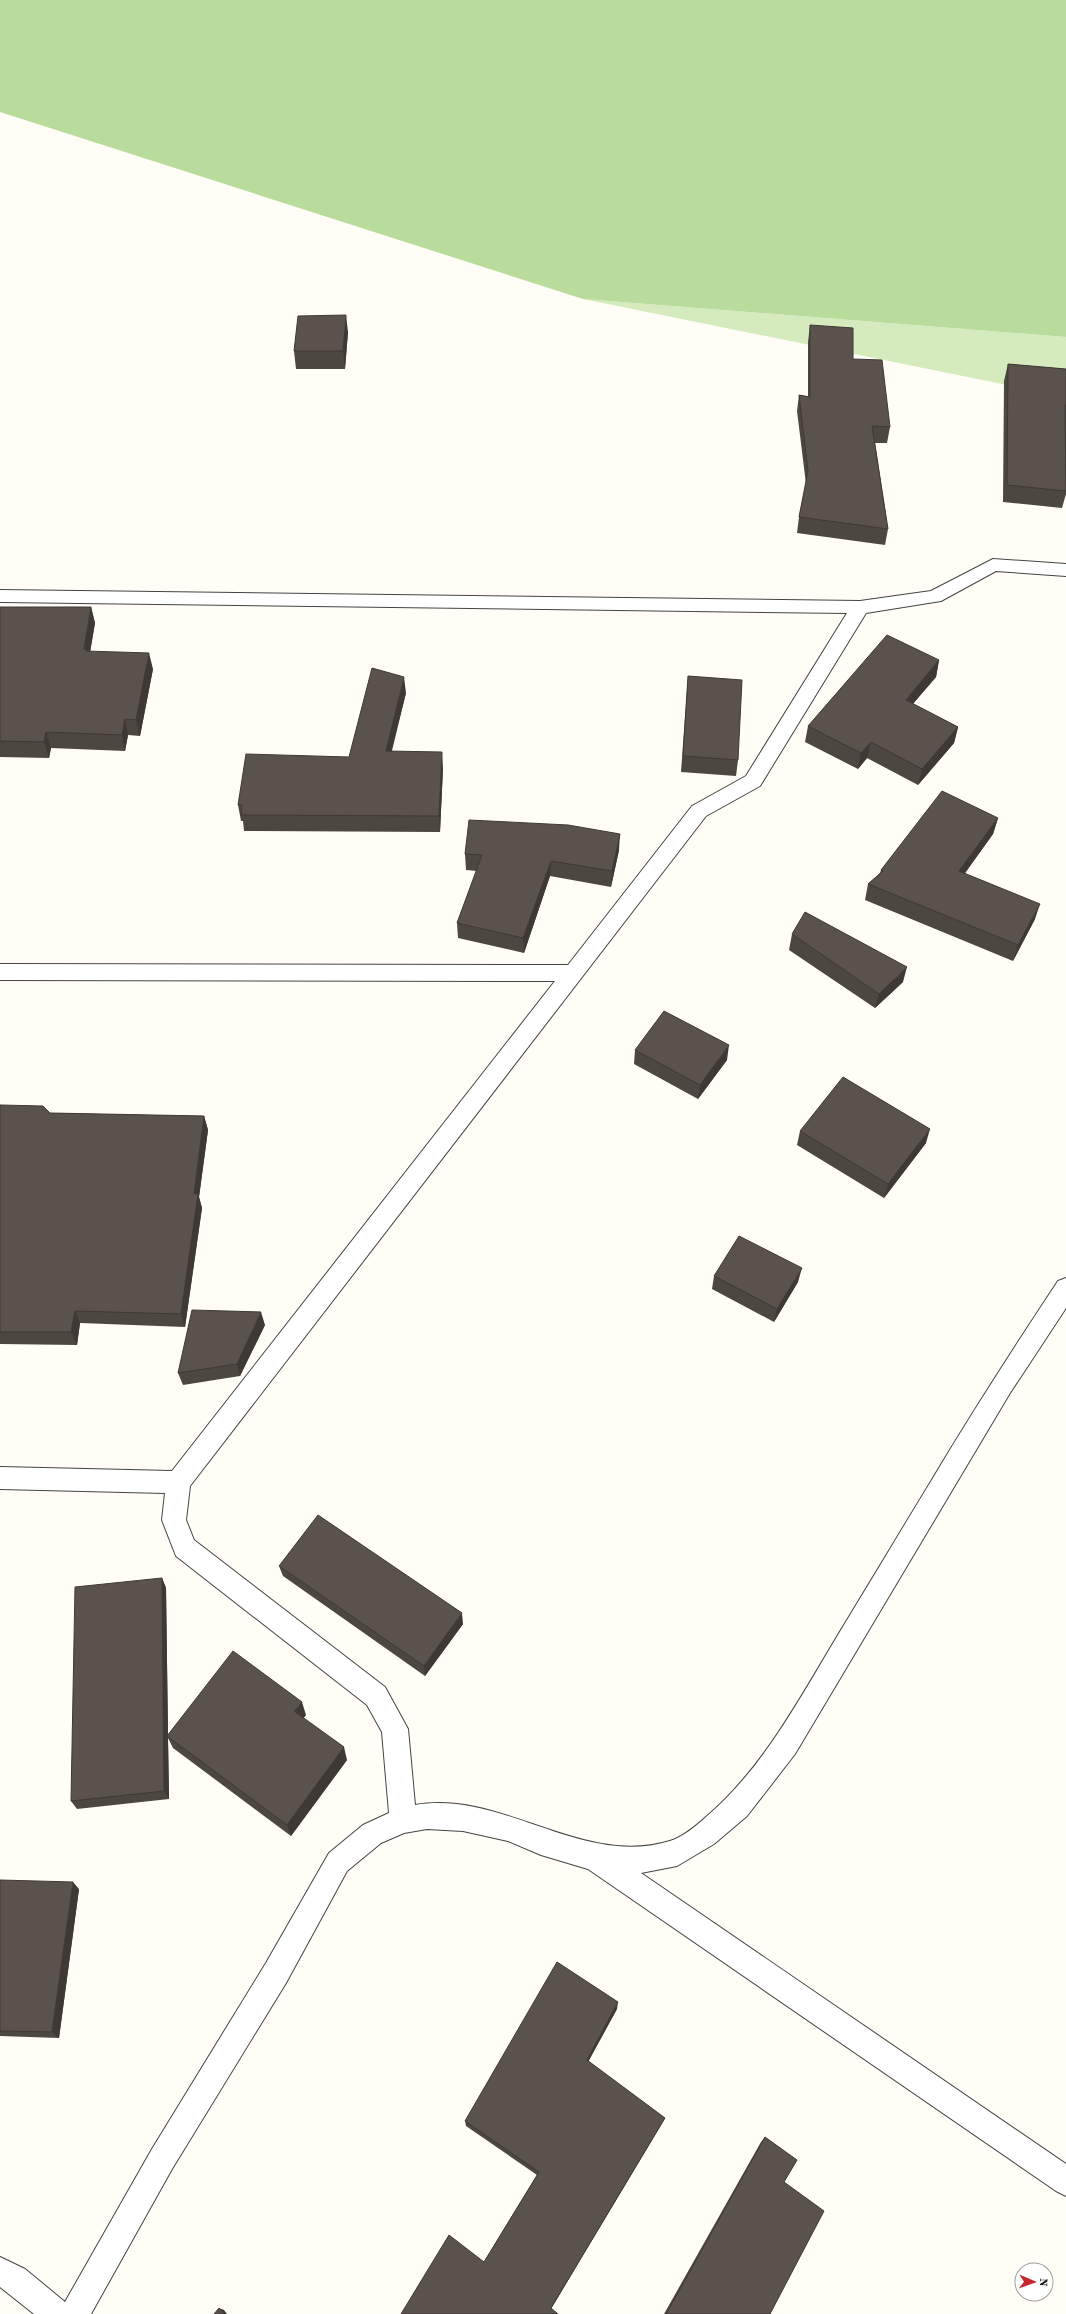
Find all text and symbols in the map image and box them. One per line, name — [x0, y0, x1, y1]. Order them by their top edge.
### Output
north arrow — [1014, 2262, 1054, 2302]
text: N — [1036, 2278, 1051, 2287]

